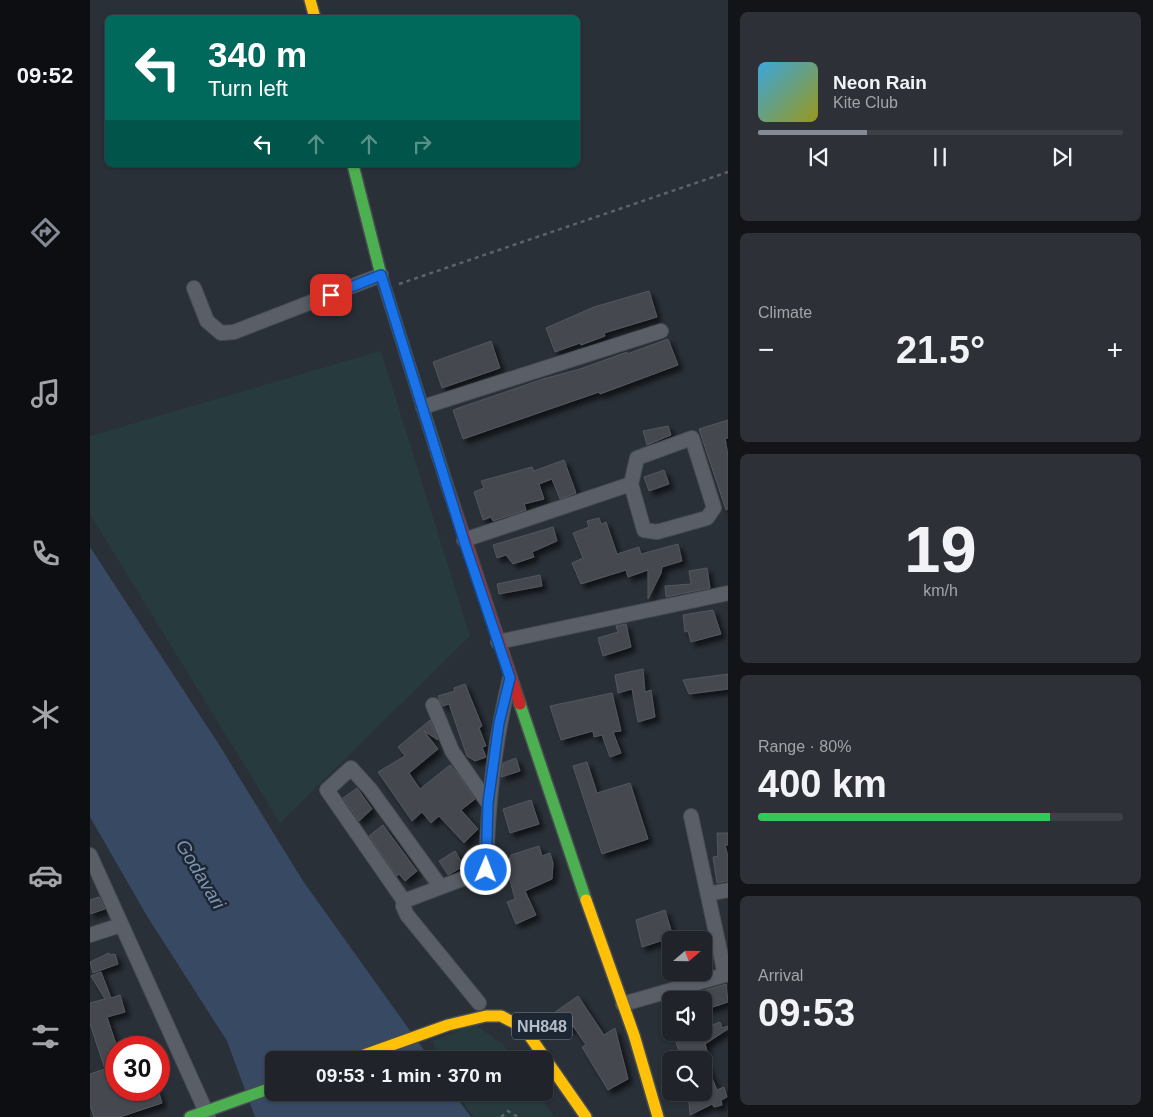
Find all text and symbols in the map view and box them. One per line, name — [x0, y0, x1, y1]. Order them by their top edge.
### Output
icon: left — [125, 35, 190, 100]
text: 340 m — [208, 35, 307, 74]
text: 09:52 — [17, 63, 73, 88]
text: Neon Rain — [833, 72, 927, 93]
text: Turn left — [208, 76, 288, 101]
text: Kite Club — [833, 94, 898, 111]
icon: left — [249, 130, 277, 158]
icon: ahead — [302, 130, 330, 158]
icon: ahead — [355, 130, 383, 158]
icon: right — [408, 130, 436, 158]
icon: previous — [805, 143, 833, 171]
icon: pause — [926, 143, 954, 171]
icon: next — [1048, 143, 1076, 171]
icon: directions — [28, 215, 63, 250]
pin — [310, 274, 352, 316]
icon: arrive — [317, 281, 345, 309]
text: Climate — [758, 304, 812, 321]
text: 21.5° — [896, 329, 985, 371]
text: − — [758, 334, 774, 365]
text: + — [1107, 334, 1123, 365]
icon: music — [28, 376, 63, 411]
text: 19 — [904, 513, 977, 586]
icon: phone — [28, 536, 63, 571]
text: km/h — [923, 582, 958, 599]
icon: climate — [28, 697, 63, 732]
text: Range · 80% — [758, 738, 851, 755]
text: 400 km — [758, 763, 887, 805]
water label: Godavari — [172, 836, 230, 913]
position arrow — [459, 843, 511, 895]
icon: car — [28, 858, 63, 893]
north arrow — [662, 931, 712, 981]
map controls — [662, 931, 712, 1101]
text: Arrival — [758, 967, 803, 984]
button: sound — [662, 991, 712, 1041]
text: 09:53 — [758, 992, 855, 1034]
road number: NH848 — [512, 1012, 572, 1040]
icon: filters — [28, 1019, 63, 1054]
speed limit sign: 30 — [105, 1036, 170, 1101]
button: search — [662, 1051, 712, 1101]
text: 09:53 · 1 min · 370 m — [316, 1065, 502, 1086]

